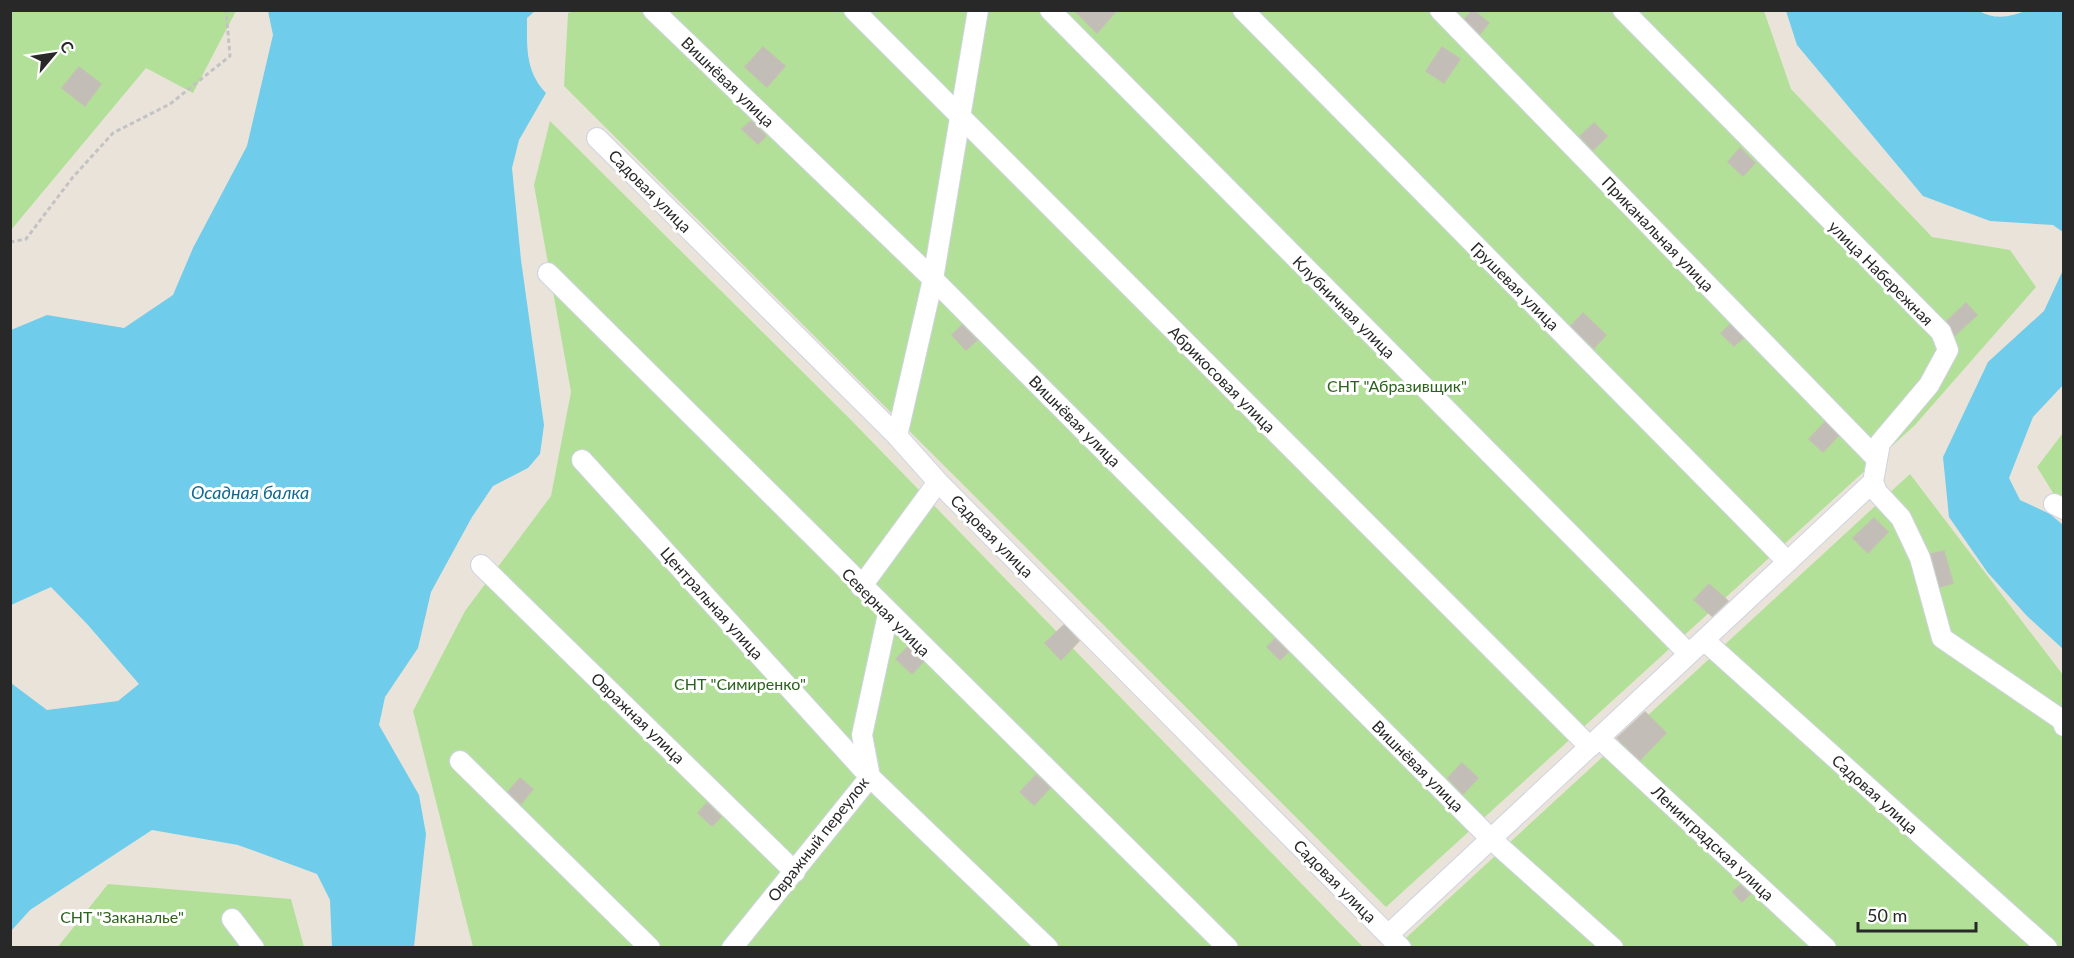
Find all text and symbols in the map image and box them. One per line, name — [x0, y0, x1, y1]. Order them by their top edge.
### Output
north arrow — [24, 24, 84, 84]
street label: Вишнёвая улица — [678, 33, 779, 131]
text: С — [57, 37, 79, 56]
street label: Садовая улица — [605, 145, 696, 236]
street label: Приканальная улица — [1598, 172, 1718, 295]
street label: улица Набережная — [1825, 216, 1938, 329]
street label: Грушевая улица — [1467, 238, 1563, 334]
street label: Клубничная улица — [1289, 252, 1399, 362]
street label: Абрикосовая улица — [1165, 321, 1280, 436]
street label: Вишнёвая улица — [1026, 371, 1125, 470]
park label: СНТ "Абразивщик" — [1327, 376, 1467, 395]
water label: Осадная балка — [191, 481, 309, 503]
street label: Садовая улица — [947, 490, 1038, 581]
street label: Центральная улица — [657, 543, 768, 663]
street label: Северная улица — [838, 564, 934, 660]
street label: Овражная улица — [588, 668, 689, 767]
park label: СНТ "Симиренко" — [674, 674, 806, 693]
street label: Вишнёвая улица — [1369, 716, 1468, 815]
street label: Садовая улица — [1828, 750, 1922, 837]
street label: Овражный переулок — [763, 772, 873, 905]
street label: Ленинградская улица — [1648, 780, 1778, 904]
street label: Садовая улица — [1290, 835, 1381, 926]
scale bar — [1858, 895, 1976, 933]
text: 50 m — [1867, 904, 1907, 926]
park label: СНТ "Заканалье" — [60, 907, 184, 926]

